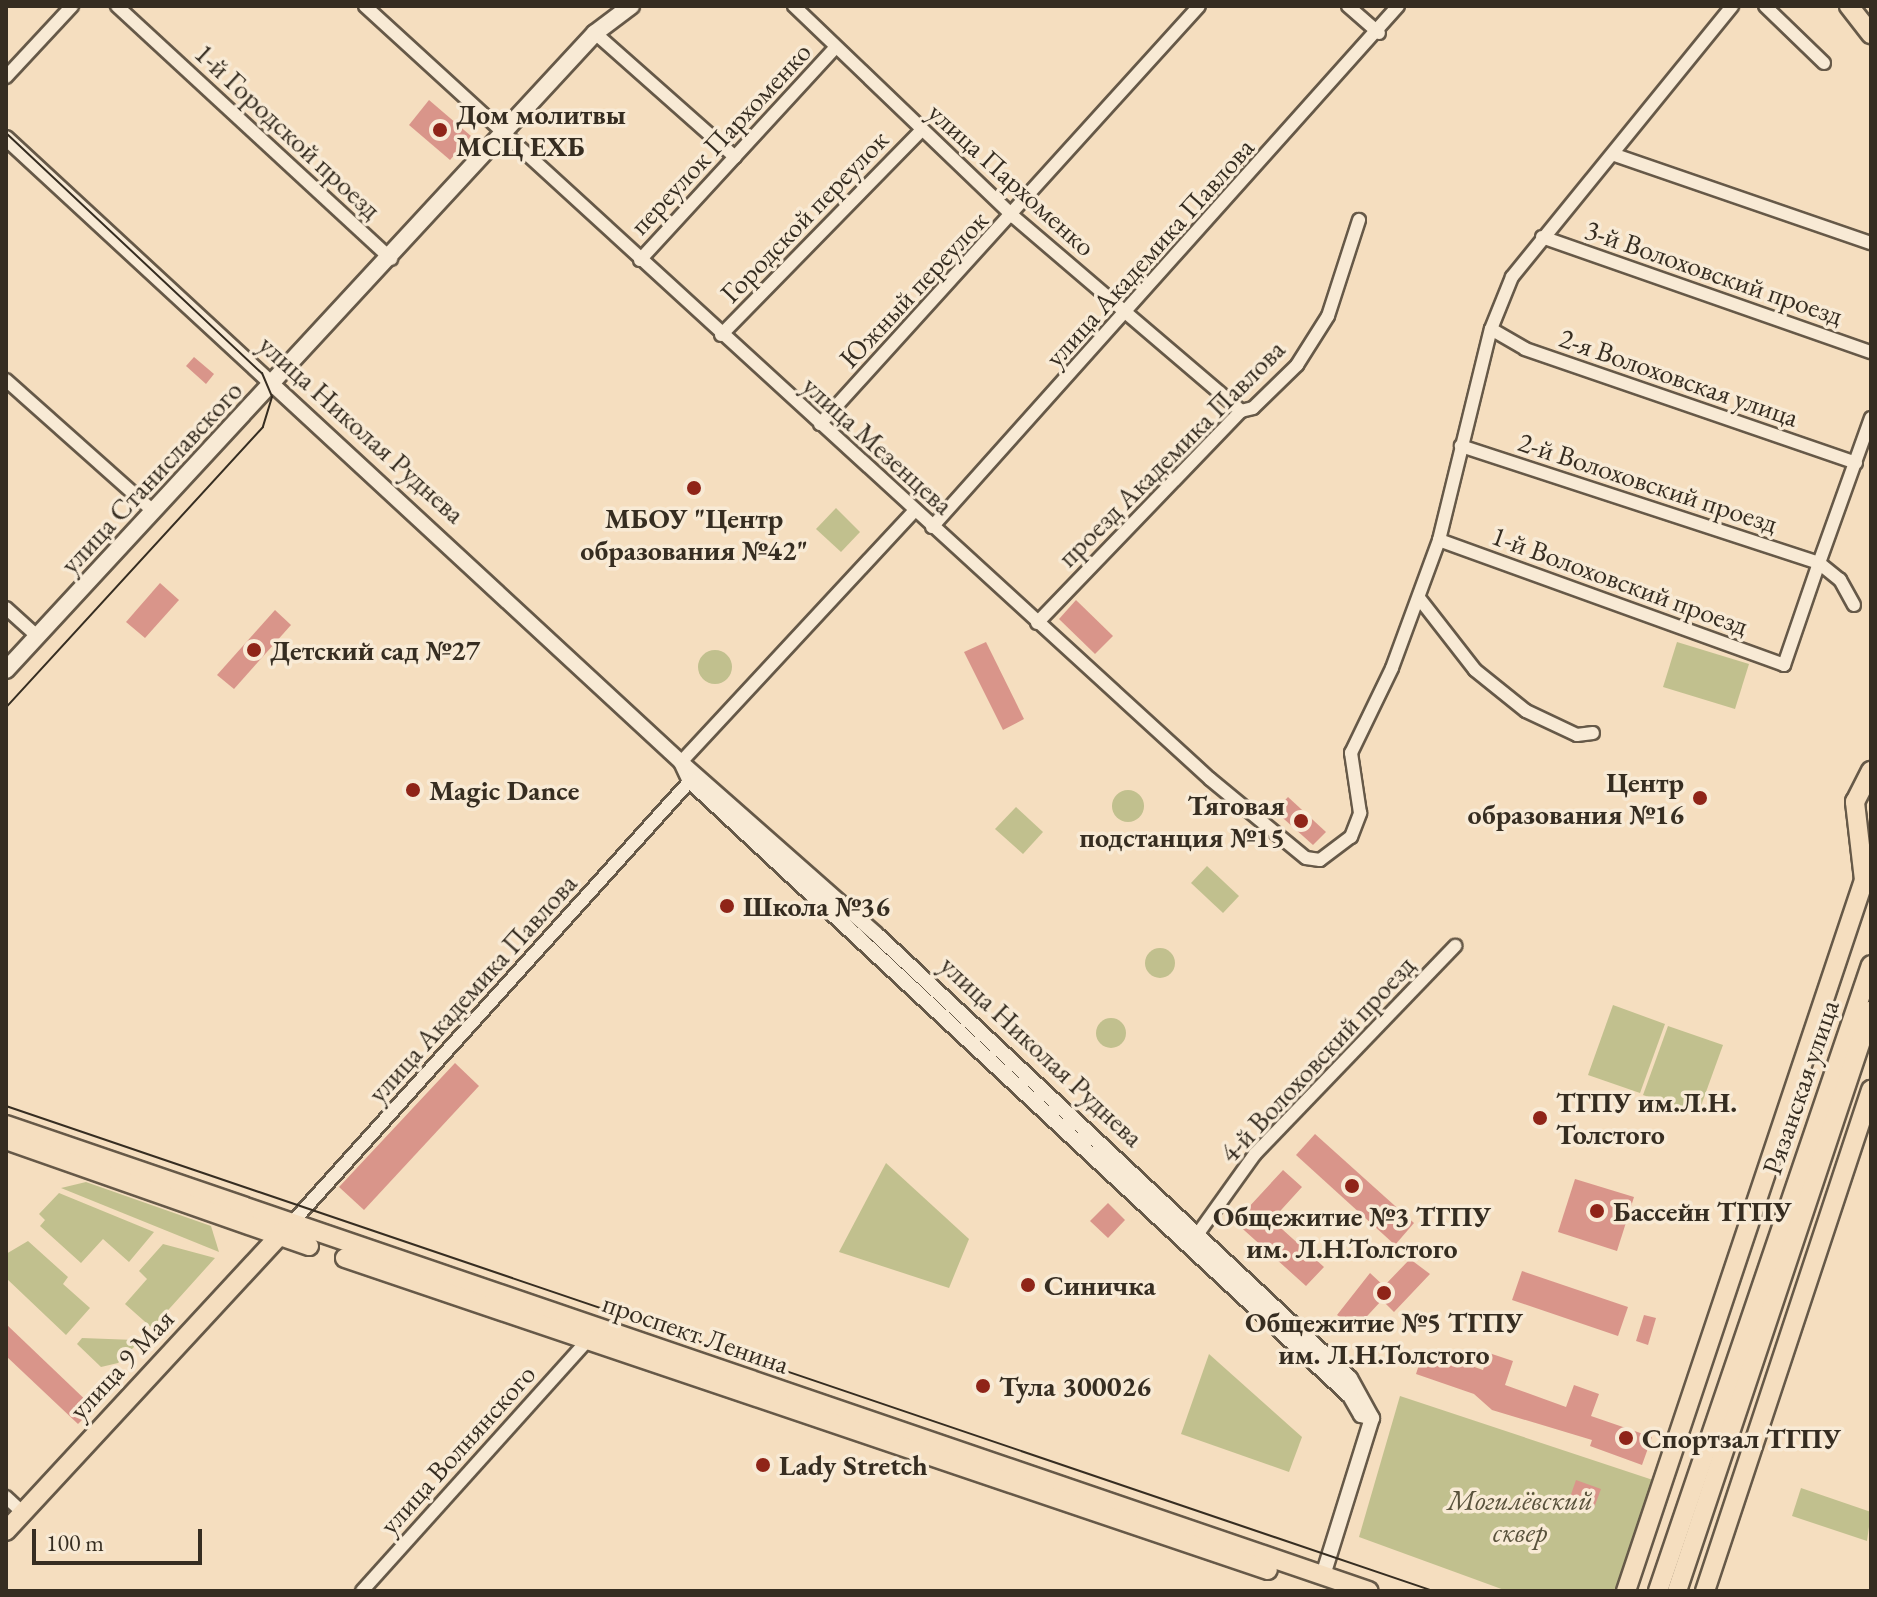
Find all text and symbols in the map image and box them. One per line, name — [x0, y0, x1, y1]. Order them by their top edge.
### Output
street label: переулок Пархоменко — [622, 35, 818, 241]
street label: 1-й Городской проезд — [188, 36, 388, 226]
street label: улица Пархоменко — [921, 95, 1103, 263]
place label: Дом молитвы МСЦ ЕХБ — [456, 97, 626, 163]
marker: Дом молитвы МСЦ ЕХБ — [431, 121, 449, 139]
street label: Городской переулок — [713, 123, 895, 309]
street label: улица Академика Павлова — [1037, 131, 1261, 373]
street label: Южный переулок — [831, 203, 995, 375]
street label: 3-й Волоховский проезд — [1581, 212, 1847, 332]
street label: 2-я Волоховская улица — [1555, 320, 1803, 434]
street label: улица Николая Руднева — [252, 328, 472, 530]
street label: проезд Академика Павлова — [1050, 332, 1292, 574]
street label: улица Мезенцева — [796, 369, 960, 521]
street label: улица Станиславского — [53, 374, 249, 580]
street label: 2-й Волоховский проезд — [1514, 424, 1782, 540]
marker: МБОУ "Центр образования №42" — [685, 479, 703, 497]
place label: МБОУ "Центр образования №42" — [580, 501, 808, 567]
street label: 1-й Волоховский проезд — [1487, 518, 1753, 642]
place label: Детский сад №27 — [270, 633, 480, 667]
marker: Детский сад №27 — [245, 641, 263, 659]
place label: Центр образования №16 — [1468, 765, 1684, 831]
place label: Magic Dance — [429, 773, 579, 807]
marker: Magic Dance — [404, 781, 422, 799]
place label: Тяговая подстанция №15 — [1079, 788, 1285, 854]
marker: Центр образования №16 — [1691, 789, 1709, 807]
marker: Тяговая подстанция №15 — [1292, 812, 1310, 830]
street label: улица Академика Павлова — [360, 867, 584, 1109]
place label: Школа №36 — [743, 889, 890, 923]
marker: Школа №36 — [718, 897, 736, 915]
street label: улица Николая Руднева — [933, 948, 1151, 1154]
street label: 4-й Волоховский проезд — [1212, 949, 1422, 1169]
street label: Рязанская улица — [1754, 995, 1846, 1179]
place label: ТГПУ им.Л.Н. Толстого — [1556, 1085, 1737, 1151]
marker: ТГПУ им.Л.Н. Толстого — [1531, 1109, 1549, 1127]
marker: Общежитие №3 ТГПУ им. Л.Н.Толстого — [1343, 1177, 1361, 1195]
place label: Бассейн ТГПУ — [1613, 1194, 1792, 1228]
place label: Общежитие №3 ТГПУ им. Л.Н.Толстого — [1213, 1199, 1491, 1265]
marker: Бассейн ТГПУ — [1588, 1202, 1606, 1220]
place label: Синичка — [1044, 1268, 1156, 1302]
marker: Синичка — [1019, 1276, 1037, 1294]
marker: Общежитие №5 ТГПУ им. Л.Н.Толстого — [1375, 1284, 1393, 1302]
street label: проспект Ленина — [598, 1285, 794, 1381]
street label: улица 9 Мая — [62, 1302, 180, 1426]
place label: Общежитие №5 ТГПУ им. Л.Н.Толстого — [1245, 1305, 1523, 1371]
street label: улица Волнянского — [372, 1357, 542, 1541]
place label: Тула 300026 — [999, 1369, 1151, 1403]
marker: Тула 300026 — [974, 1377, 992, 1395]
place label: Спортзал ТГПУ — [1642, 1421, 1841, 1455]
marker: Спортзал ТГПУ — [1617, 1429, 1635, 1447]
place label: Lady Stretch — [779, 1448, 928, 1482]
marker: Lady Stretch — [754, 1456, 772, 1474]
park label: Могилёвский сквер — [1447, 1483, 1593, 1549]
scale bar — [36, 1513, 206, 1563]
text: 100 m — [46, 1527, 104, 1558]

